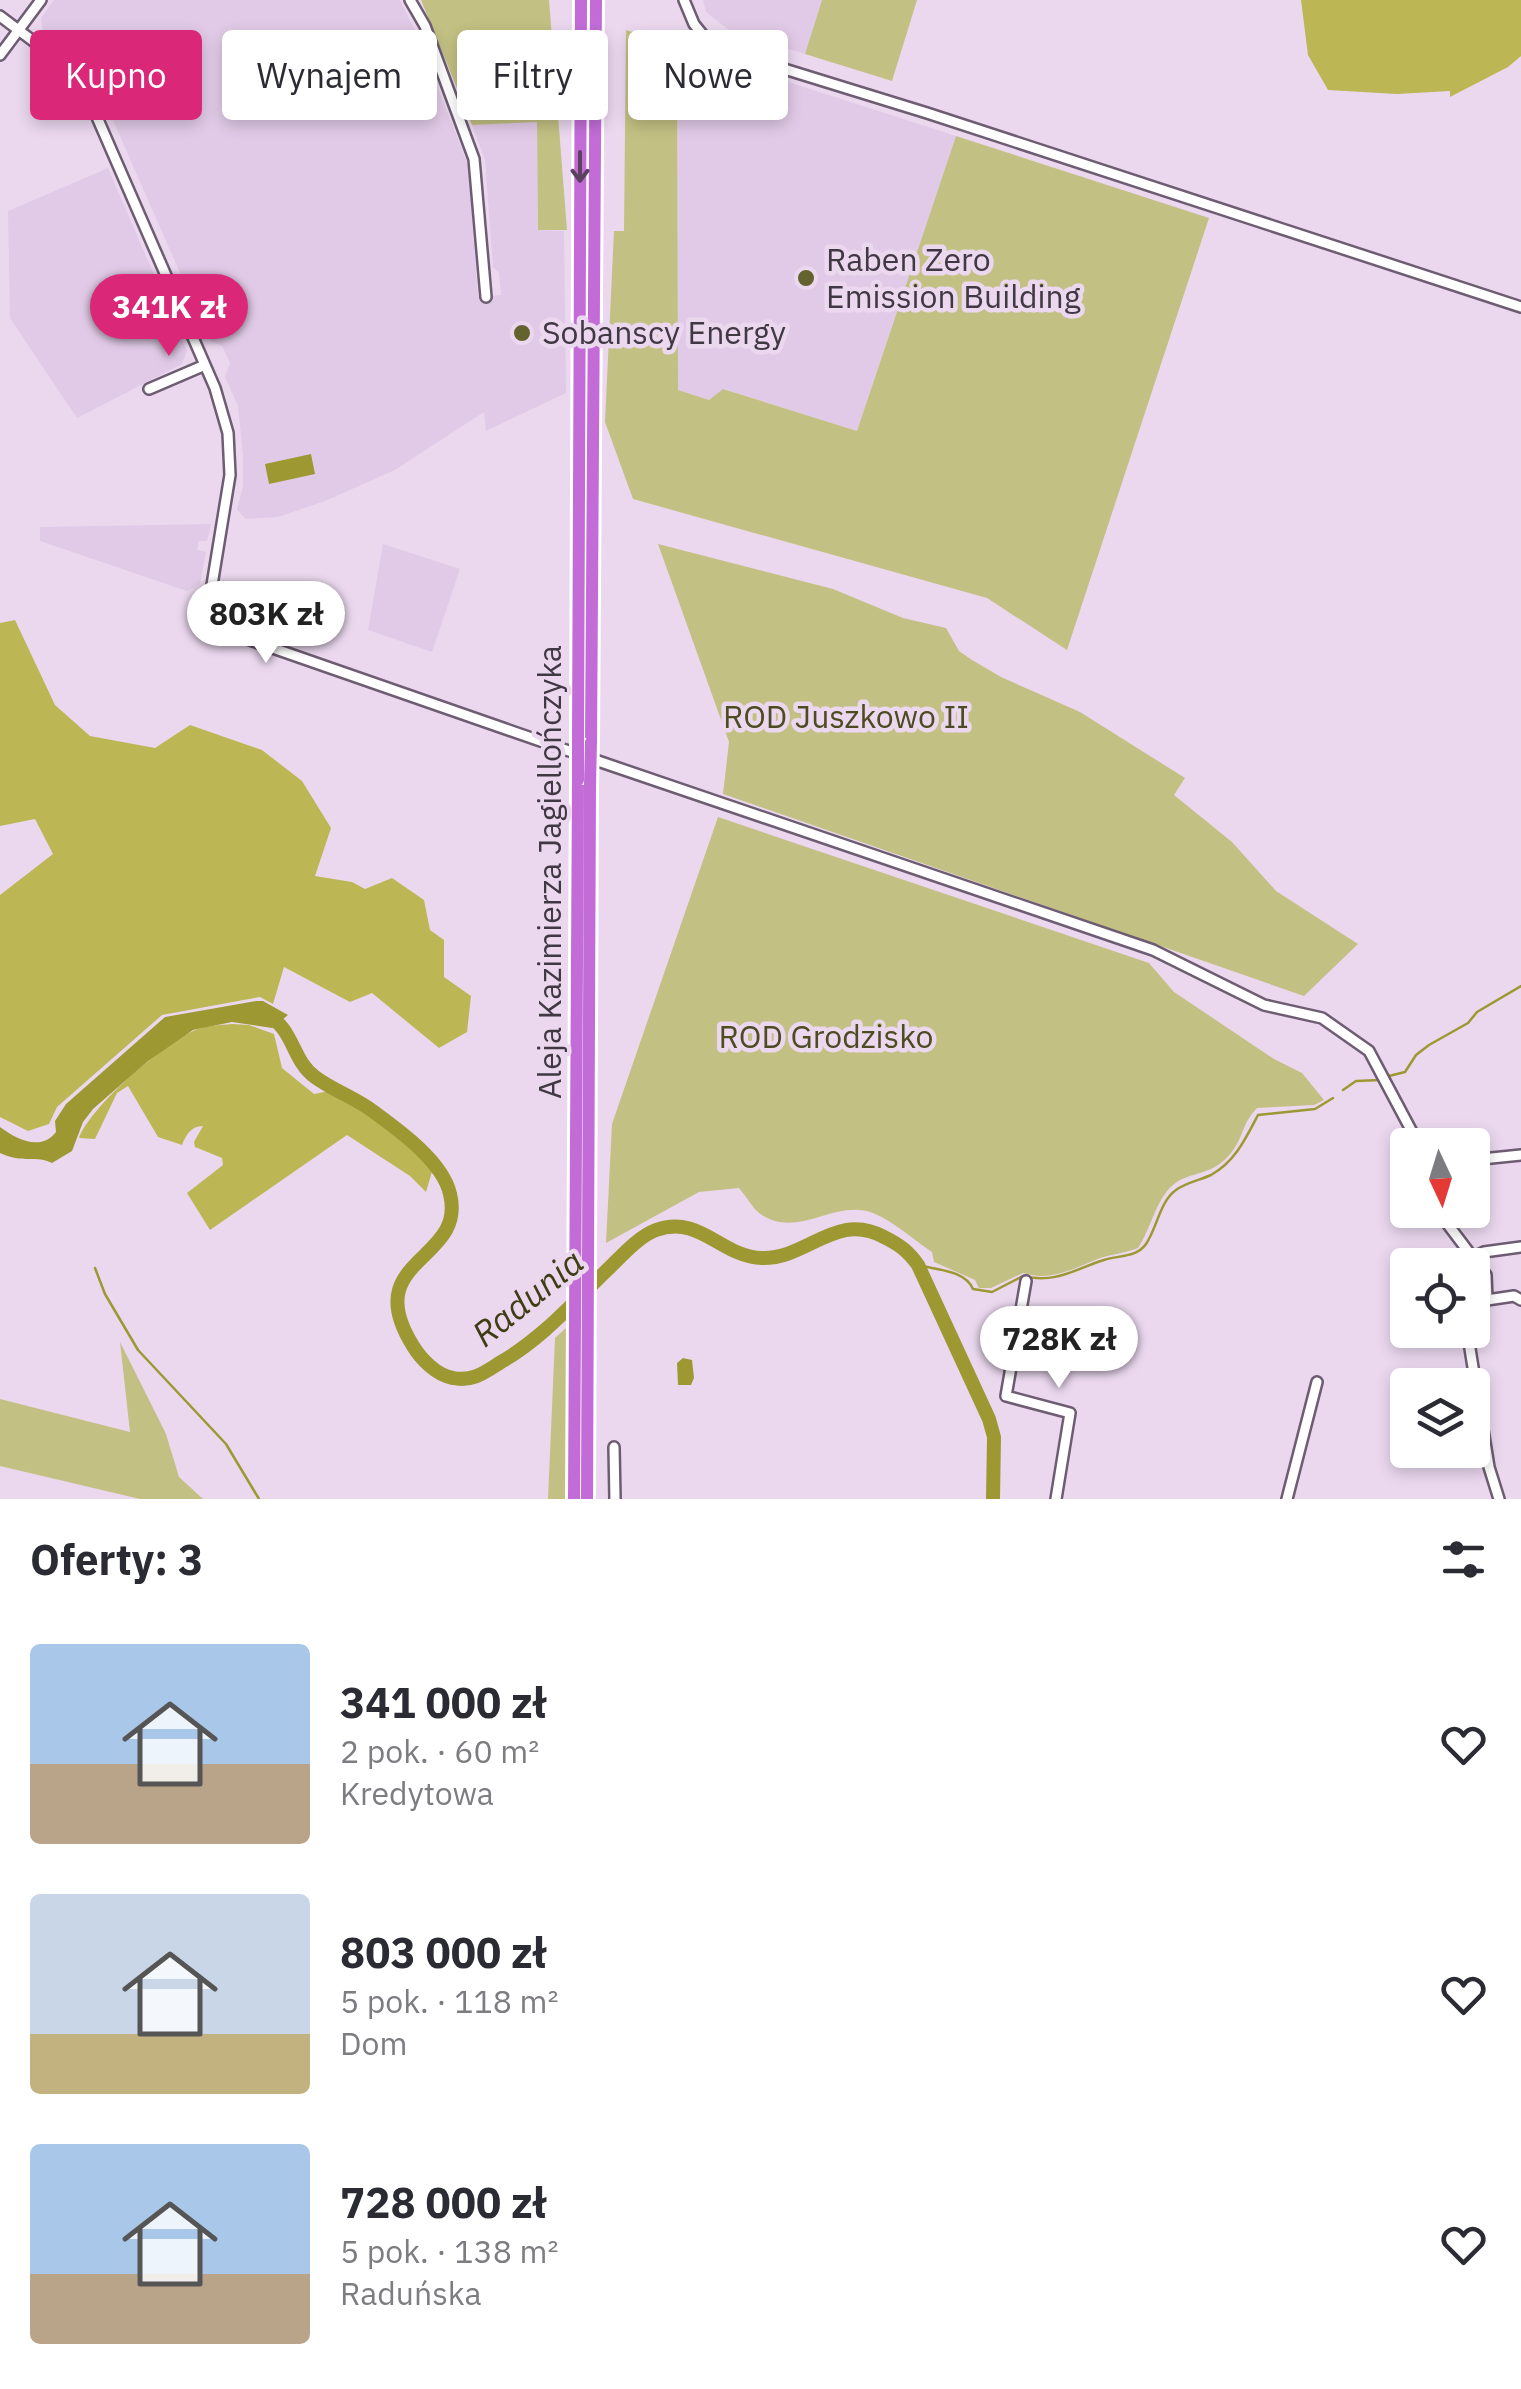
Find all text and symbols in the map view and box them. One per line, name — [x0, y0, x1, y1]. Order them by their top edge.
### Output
chip: Kupno — [30, 30, 202, 120]
chip: Wynajem — [222, 30, 437, 120]
chip: Filtry — [457, 30, 608, 120]
chip: Nowe — [628, 30, 788, 120]
one-way arrow — [570, 150, 590, 183]
place label: Raben Zero Emission Building — [826, 238, 1081, 317]
marker: Raben Zero Emission Building — [795, 267, 817, 289]
pin: 341K zł — [77, 274, 261, 359]
text: 341K zł — [112, 285, 226, 327]
place label: Sobanscy Energy — [542, 311, 786, 353]
marker: Sobanscy Energy — [511, 322, 533, 344]
pin: 803K zł — [174, 581, 358, 666]
text: 803K zł — [209, 592, 323, 634]
street label: Aleja Kazimierza Jagiellończyka — [528, 645, 570, 1099]
park label: ROD Juszkowo II — [723, 695, 969, 737]
park label: ROD Grodzisko — [719, 1015, 933, 1057]
north arrow — [1390, 1128, 1490, 1228]
map controls — [1390, 1128, 1490, 1468]
water label: Radunia — [462, 1238, 593, 1356]
button: locate — [1390, 1248, 1490, 1348]
pin: 728K zł — [967, 1306, 1151, 1391]
text: 728K zł — [1002, 1317, 1116, 1359]
button: layers — [1390, 1368, 1490, 1468]
text: Oferty: 3 — [30, 1532, 203, 1587]
icon: filters — [1436, 1532, 1491, 1587]
text: 341 000 zł — [340, 1675, 546, 1730]
icon: home — [110, 1684, 230, 1804]
icon: heart — [1436, 1717, 1491, 1772]
text: 2 pok. · 60 m² — [340, 1730, 539, 1772]
text: Kredytowa — [340, 1772, 494, 1814]
text: 803 000 zł — [340, 1925, 546, 1980]
icon: home — [110, 1934, 230, 2054]
icon: heart — [1436, 1967, 1491, 2022]
text: 5 pok. · 118 m² — [340, 1980, 559, 2022]
text: Dom — [340, 2022, 407, 2064]
text: 728 000 zł — [340, 2175, 546, 2230]
icon: home — [110, 2184, 230, 2304]
icon: heart — [1436, 2217, 1491, 2272]
text: 5 pok. · 138 m² — [340, 2230, 559, 2272]
text: Raduńska — [340, 2272, 482, 2314]

